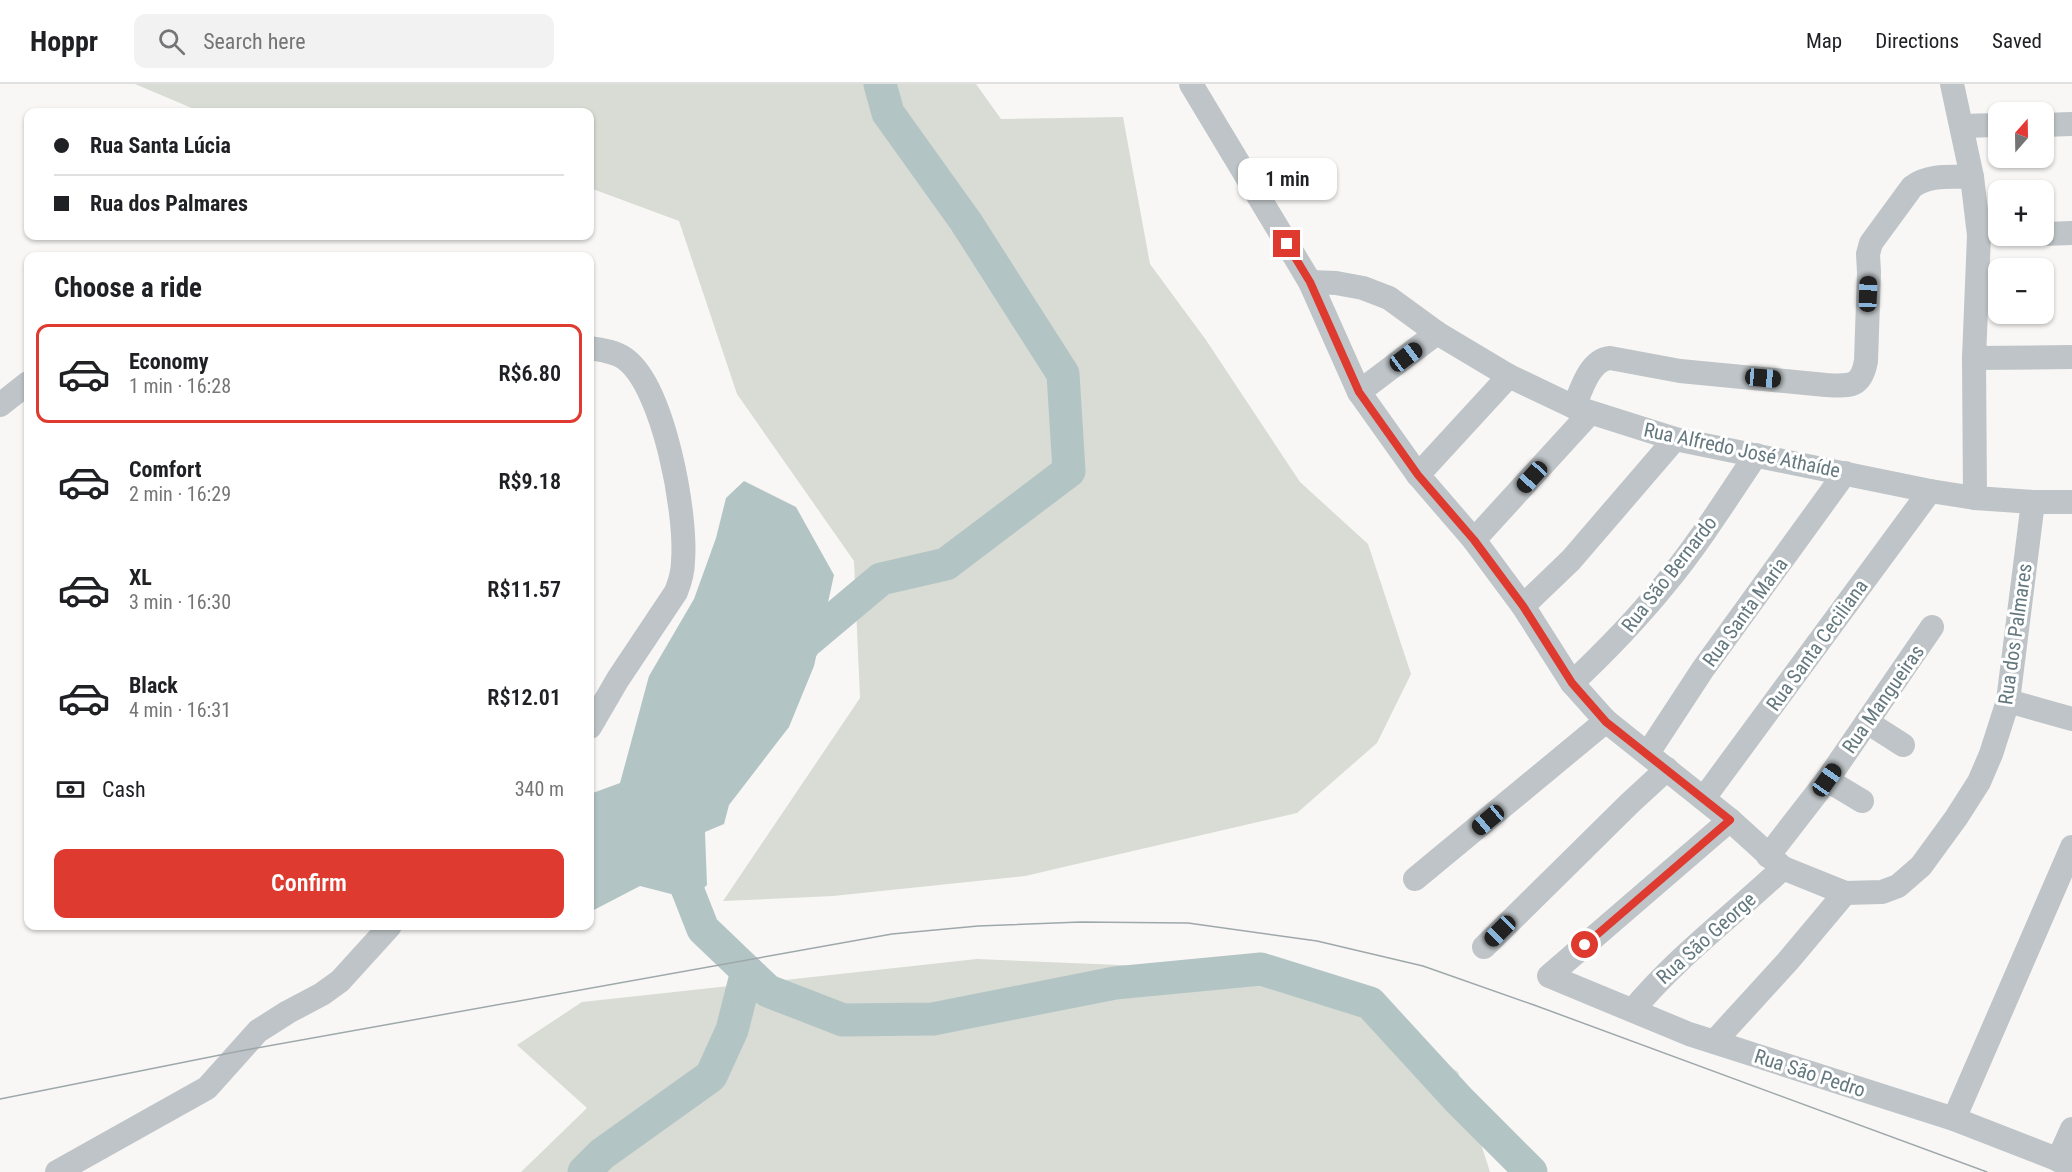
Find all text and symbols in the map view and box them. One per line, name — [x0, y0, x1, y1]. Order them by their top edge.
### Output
search box — [134, 14, 554, 68]
text: Hoppr — [30, 25, 98, 58]
icon: search — [155, 25, 188, 58]
text: Search here — [203, 29, 305, 54]
text: Map — [1806, 29, 1842, 53]
text: Directions — [1875, 29, 1959, 53]
text: Saved — [1992, 29, 2042, 53]
north arrow — [1988, 102, 2054, 168]
map controls — [1988, 102, 2054, 324]
text: Rua Santa Lúcia — [90, 133, 231, 158]
callout: 1 min — [1238, 157, 1336, 199]
text: 1 min — [1265, 167, 1310, 191]
button: + — [1988, 180, 2054, 246]
text: Rua dos Palmares — [90, 191, 248, 216]
route end — [1273, 230, 1300, 257]
button: − — [1988, 258, 2054, 324]
text: Choose a ride — [54, 272, 202, 304]
car — [1858, 276, 1878, 312]
car — [1386, 339, 1426, 375]
icon: car — [57, 347, 111, 401]
text: Economy — [129, 349, 209, 374]
text: R$6.80 — [498, 361, 561, 386]
car — [1744, 367, 1782, 389]
text: 1 min · 16:28 — [129, 374, 231, 398]
street label: Rua Alfredo José Athaíde — [1642, 417, 1842, 483]
icon: car — [57, 455, 111, 509]
text: Comfort — [129, 457, 202, 482]
car — [1513, 458, 1551, 496]
text: R$9.18 — [498, 469, 561, 494]
text: 2 min · 16:29 — [129, 482, 231, 506]
street label: Rua São Bernardo — [1616, 511, 1722, 637]
street label: Rua Santa Maria — [1697, 553, 1793, 671]
street label: Rua dos Palmares — [1993, 562, 2037, 706]
icon: car — [57, 563, 111, 617]
text: XL — [129, 565, 152, 590]
street label: Rua Santa Ceciliana — [1761, 575, 1873, 715]
text: R$11.57 — [487, 577, 561, 602]
text: 3 min · 16:30 — [129, 590, 231, 614]
street label: Rua Mangueiras — [1837, 640, 1929, 758]
icon: car — [57, 671, 111, 725]
text: Black — [129, 673, 178, 698]
text: R$12.01 — [487, 685, 561, 710]
text: 4 min · 16:31 — [129, 698, 231, 722]
car — [1809, 760, 1845, 800]
icon: cash — [54, 773, 87, 806]
text: Cash — [102, 777, 146, 802]
text: 340 m — [515, 777, 564, 801]
car — [1468, 802, 1508, 838]
button: Confirm — [54, 849, 564, 918]
street label: Rua São George — [1651, 887, 1761, 989]
car — [1481, 912, 1519, 950]
route start — [1571, 931, 1598, 958]
street label: Rua São Pedro — [1751, 1044, 1869, 1102]

